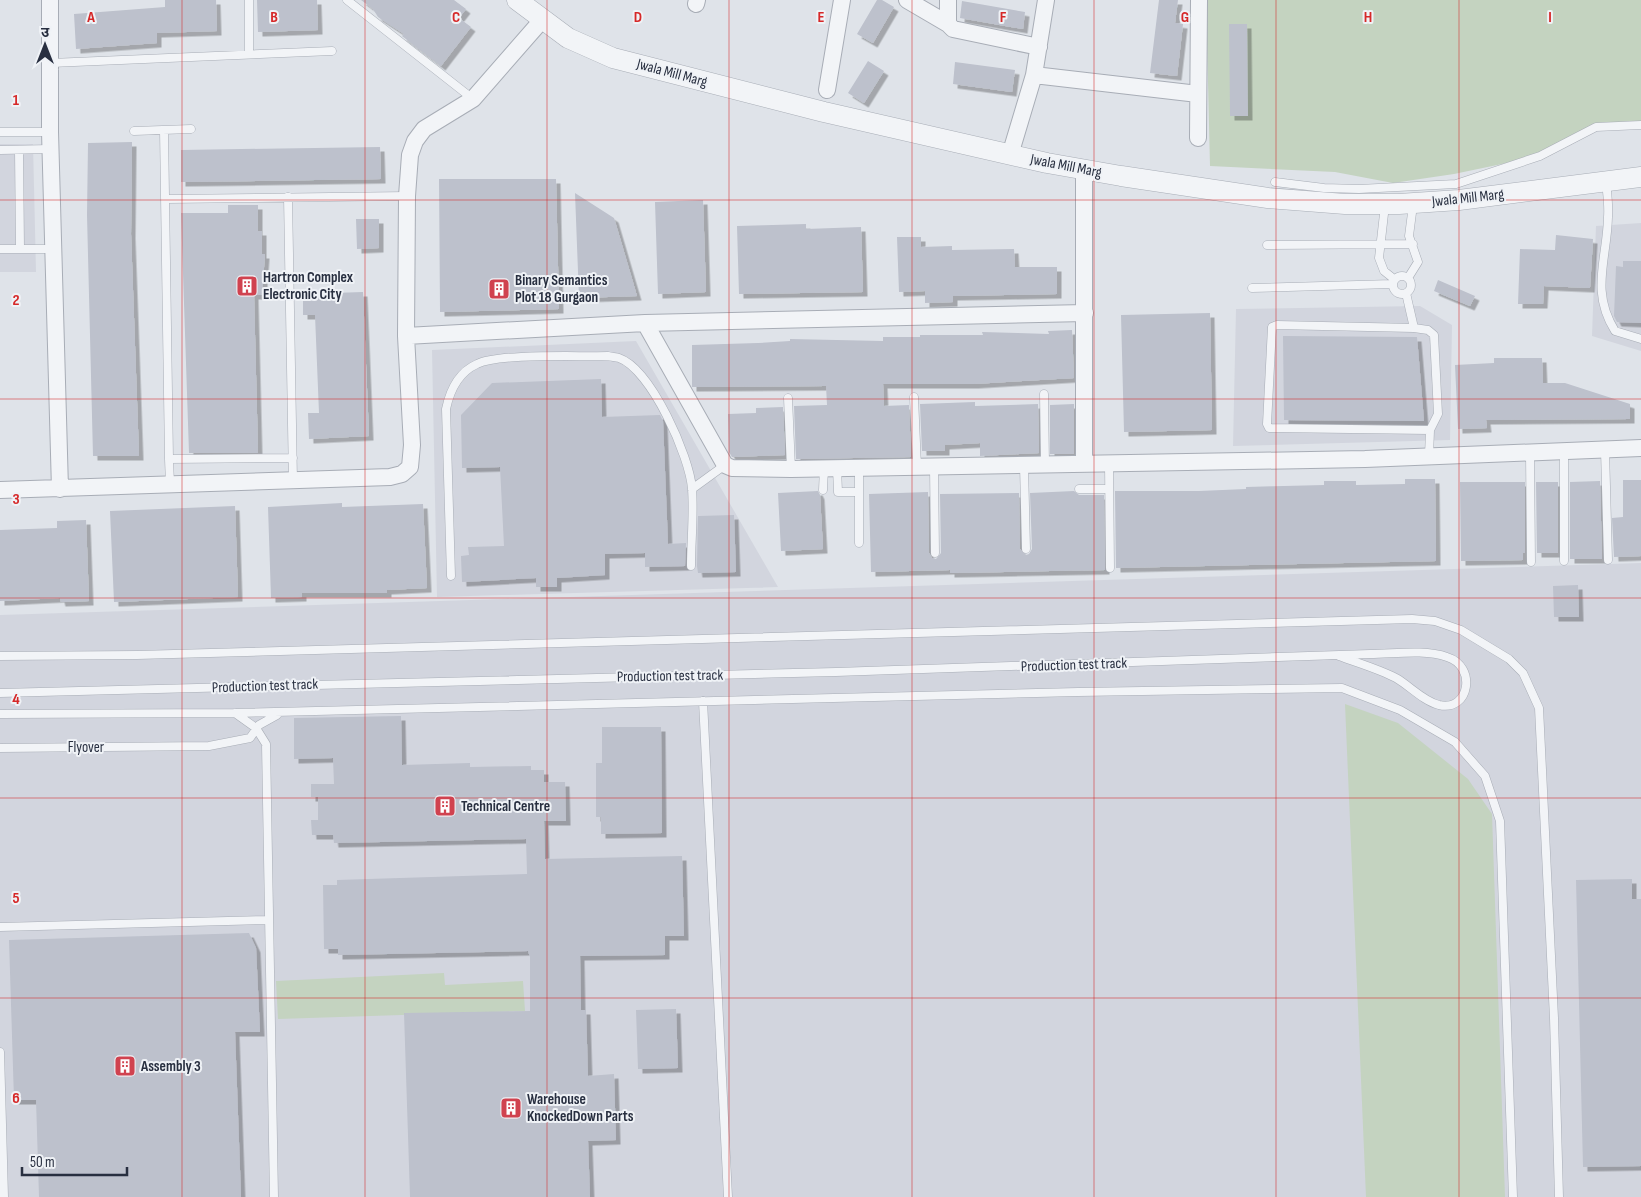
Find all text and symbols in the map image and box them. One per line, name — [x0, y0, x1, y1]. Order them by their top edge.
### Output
text: A — [86, 8, 95, 27]
text: B — [270, 8, 278, 27]
text: C — [452, 8, 460, 27]
text: D — [634, 8, 642, 27]
text: E — [818, 8, 825, 27]
text: F — [1000, 8, 1007, 27]
text: G — [1181, 8, 1189, 27]
text: H — [1364, 8, 1372, 27]
text: I — [1548, 8, 1552, 27]
north arrow — [20, 20, 70, 70]
text: उ — [41, 24, 50, 41]
street label: Jwala Mill Marg — [634, 54, 709, 92]
text: 1 — [13, 91, 20, 110]
street label: Jwala Mill Marg — [1028, 150, 1103, 182]
street label: Jwala Mill Marg — [1430, 185, 1505, 211]
place label: Hartron Complex Electronic City — [263, 268, 354, 304]
place label: Binary Semantics Plot 18 Gurgaon — [515, 271, 608, 307]
building icon: Hartron Complex Electronic City — [235, 274, 259, 298]
building icon: Binary Semantics Plot 18 Gurgaon — [487, 277, 511, 301]
text: 2 — [12, 291, 20, 310]
text: 3 — [12, 490, 20, 509]
street label: Production test track — [1021, 654, 1128, 676]
street label: Production test track — [617, 666, 724, 686]
street label: Production test track — [212, 675, 319, 697]
text: 4 — [12, 690, 20, 709]
street label: Flyover — [68, 738, 105, 757]
building icon: Technical Centre — [433, 794, 457, 818]
place label: Technical Centre — [461, 797, 550, 816]
text: 5 — [12, 889, 20, 908]
building icon: Assembly 3 — [113, 1054, 137, 1078]
place label: Assembly 3 — [140, 1057, 201, 1076]
text: 6 — [12, 1089, 20, 1108]
place label: Warehouse KnockedDown Parts — [527, 1090, 634, 1126]
building icon: Warehouse KnockedDown Parts — [499, 1096, 523, 1120]
scale bar — [22, 1144, 128, 1176]
text: 50 m — [30, 1153, 55, 1172]

